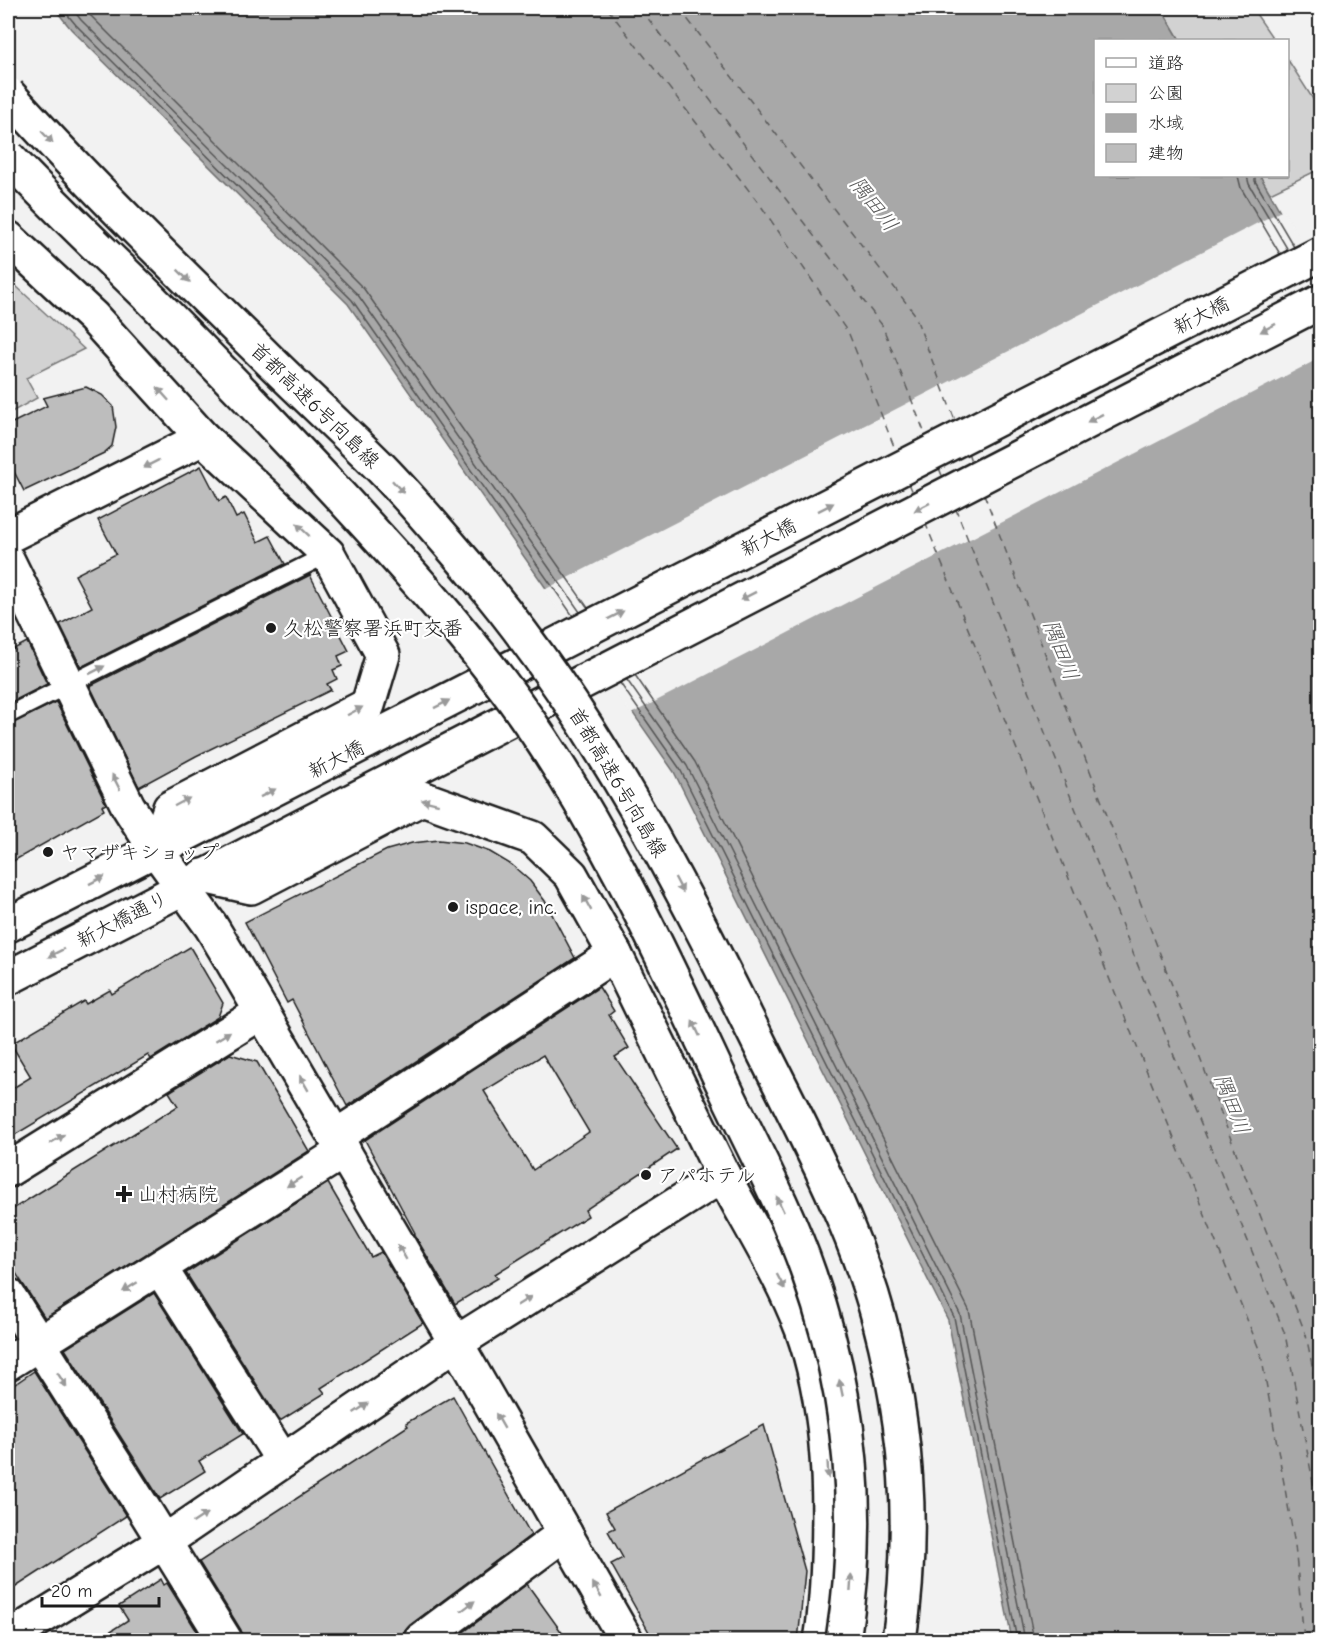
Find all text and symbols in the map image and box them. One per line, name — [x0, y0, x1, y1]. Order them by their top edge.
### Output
legend — [1094, 39, 1289, 177]
text: 道路 — [1148, 53, 1184, 74]
text: 公園 — [1148, 83, 1184, 104]
text: 水域 — [1148, 113, 1184, 134]
one-way arrow — [40, 130, 54, 145]
text: 建物 — [1148, 143, 1184, 164]
water label: 隅田川 — [845, 172, 903, 236]
one-way arrow — [177, 268, 191, 282]
street label: 新大橋 — [1169, 292, 1233, 339]
one-way arrow — [1260, 324, 1277, 333]
street label: 首都高速6号向島線 — [245, 338, 384, 473]
one-way arrow — [156, 387, 170, 402]
one-way arrow — [1086, 412, 1104, 422]
one-way arrow — [142, 460, 159, 469]
one-way arrow — [391, 479, 405, 494]
one-way arrow — [913, 502, 930, 511]
one-way arrow — [818, 503, 835, 512]
street label: 新大橋 — [736, 514, 800, 561]
one-way arrow — [296, 524, 310, 538]
one-way arrow — [740, 591, 757, 601]
one-way arrow — [607, 611, 624, 620]
water label: 隅田川 — [1039, 616, 1083, 684]
place label: 久松警察署浜町交番 — [283, 617, 463, 640]
marker: 久松警察署浜町交番 — [264, 621, 278, 635]
one-way arrow — [89, 665, 106, 674]
one-way arrow — [433, 700, 451, 710]
street label: 首都高速6号向島線 — [564, 703, 671, 861]
one-way arrow — [346, 707, 363, 716]
street label: 新大橋 — [304, 736, 368, 783]
one-way arrow — [111, 773, 121, 791]
one-way arrow — [260, 789, 277, 798]
one-way arrow — [421, 796, 439, 806]
one-way arrow — [173, 797, 191, 807]
place label: ヤマザキショップ — [60, 841, 219, 864]
marker: ヤマザキショップ — [41, 845, 55, 859]
one-way arrow — [89, 875, 106, 885]
one-way arrow — [674, 876, 684, 893]
street label: 新大橋通り — [72, 886, 172, 952]
one-way arrow — [582, 894, 592, 911]
place label: ispace, inc. — [465, 896, 557, 919]
marker: ispace, inc. — [446, 900, 460, 914]
one-way arrow — [48, 948, 65, 958]
one-way arrow — [692, 1019, 701, 1036]
one-way arrow — [215, 1031, 231, 1042]
water label: 隅田川 — [1210, 1070, 1254, 1138]
one-way arrow — [299, 1074, 309, 1091]
one-way arrow — [49, 1133, 65, 1144]
place label: アパホテル — [658, 1164, 756, 1187]
marker: アパホテル — [639, 1168, 653, 1182]
one-way arrow — [286, 1177, 302, 1188]
place label: 山村病院 — [138, 1183, 218, 1206]
marker: 山村病院 — [115, 1185, 133, 1203]
one-way arrow — [775, 1195, 784, 1212]
one-way arrow — [397, 1244, 408, 1260]
one-way arrow — [776, 1274, 786, 1291]
one-way arrow — [122, 1281, 138, 1293]
one-way arrow — [515, 1295, 532, 1306]
one-way arrow — [56, 1371, 67, 1388]
one-way arrow — [835, 1379, 845, 1398]
one-way arrow — [352, 1402, 368, 1414]
one-way arrow — [495, 1412, 505, 1429]
one-way arrow — [823, 1460, 832, 1479]
one-way arrow — [191, 1512, 208, 1523]
scale bar — [42, 1570, 159, 1608]
one-way arrow — [846, 1573, 855, 1592]
text: 20 m — [51, 1581, 92, 1602]
one-way arrow — [592, 1581, 602, 1598]
one-way arrow — [460, 1600, 475, 1612]

